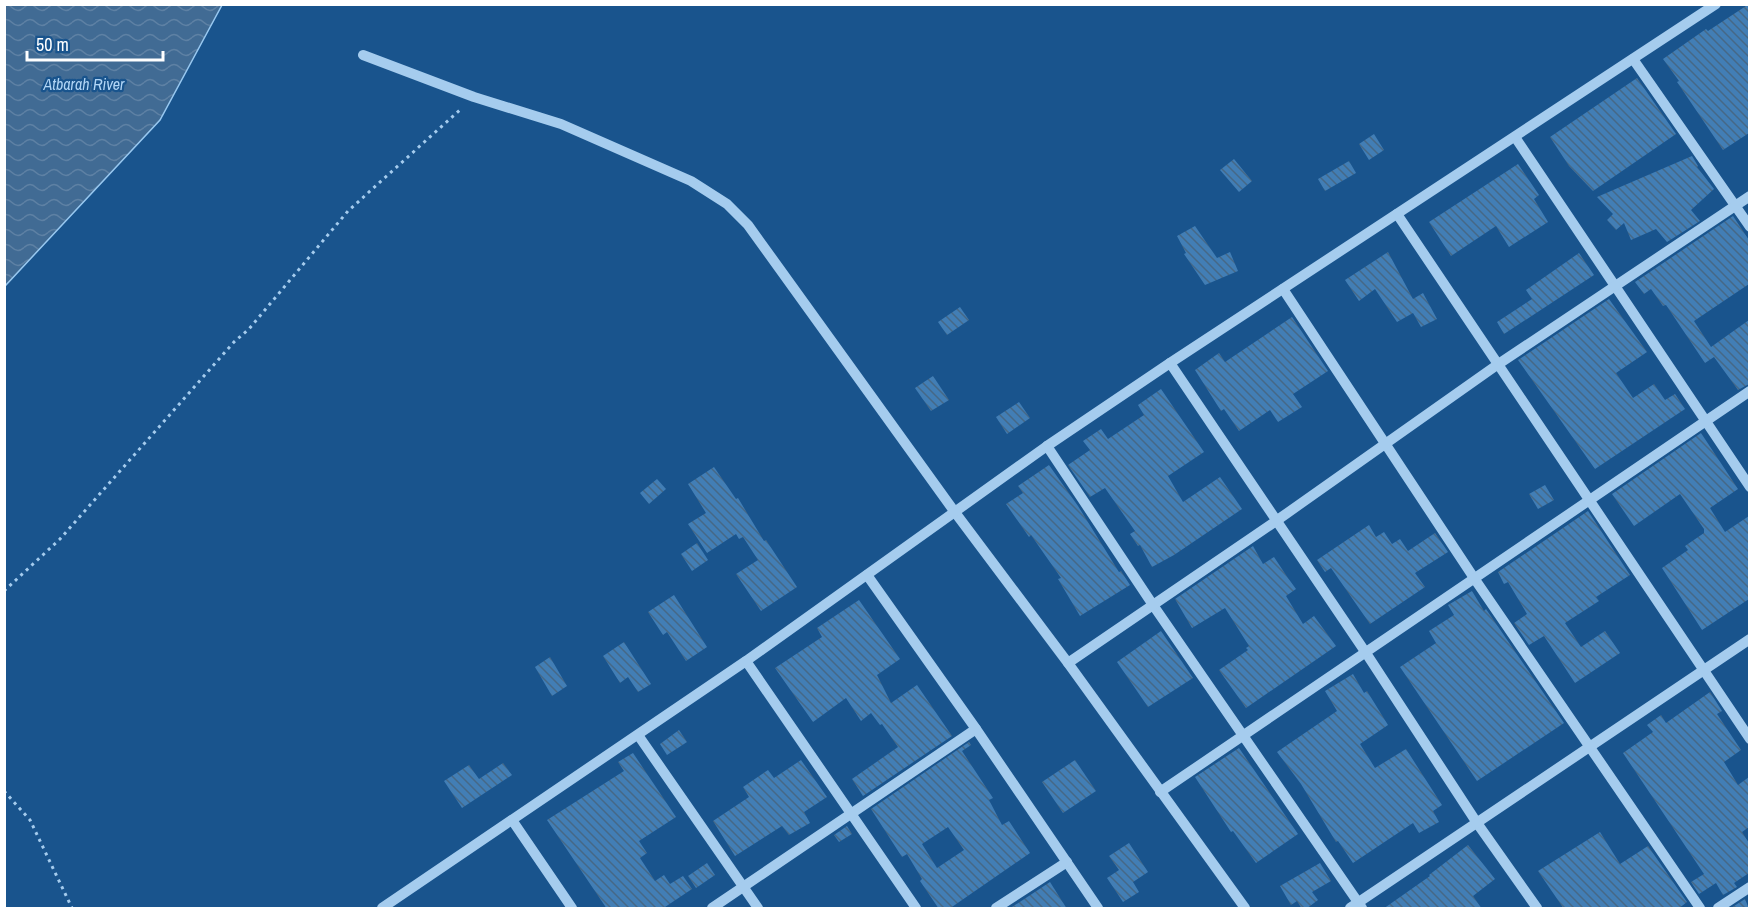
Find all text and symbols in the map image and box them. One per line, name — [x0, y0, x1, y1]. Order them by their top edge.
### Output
scale bar — [27, 24, 164, 62]
text: 50 m — [36, 32, 69, 57]
water label: Atbarah River — [43, 73, 125, 95]

